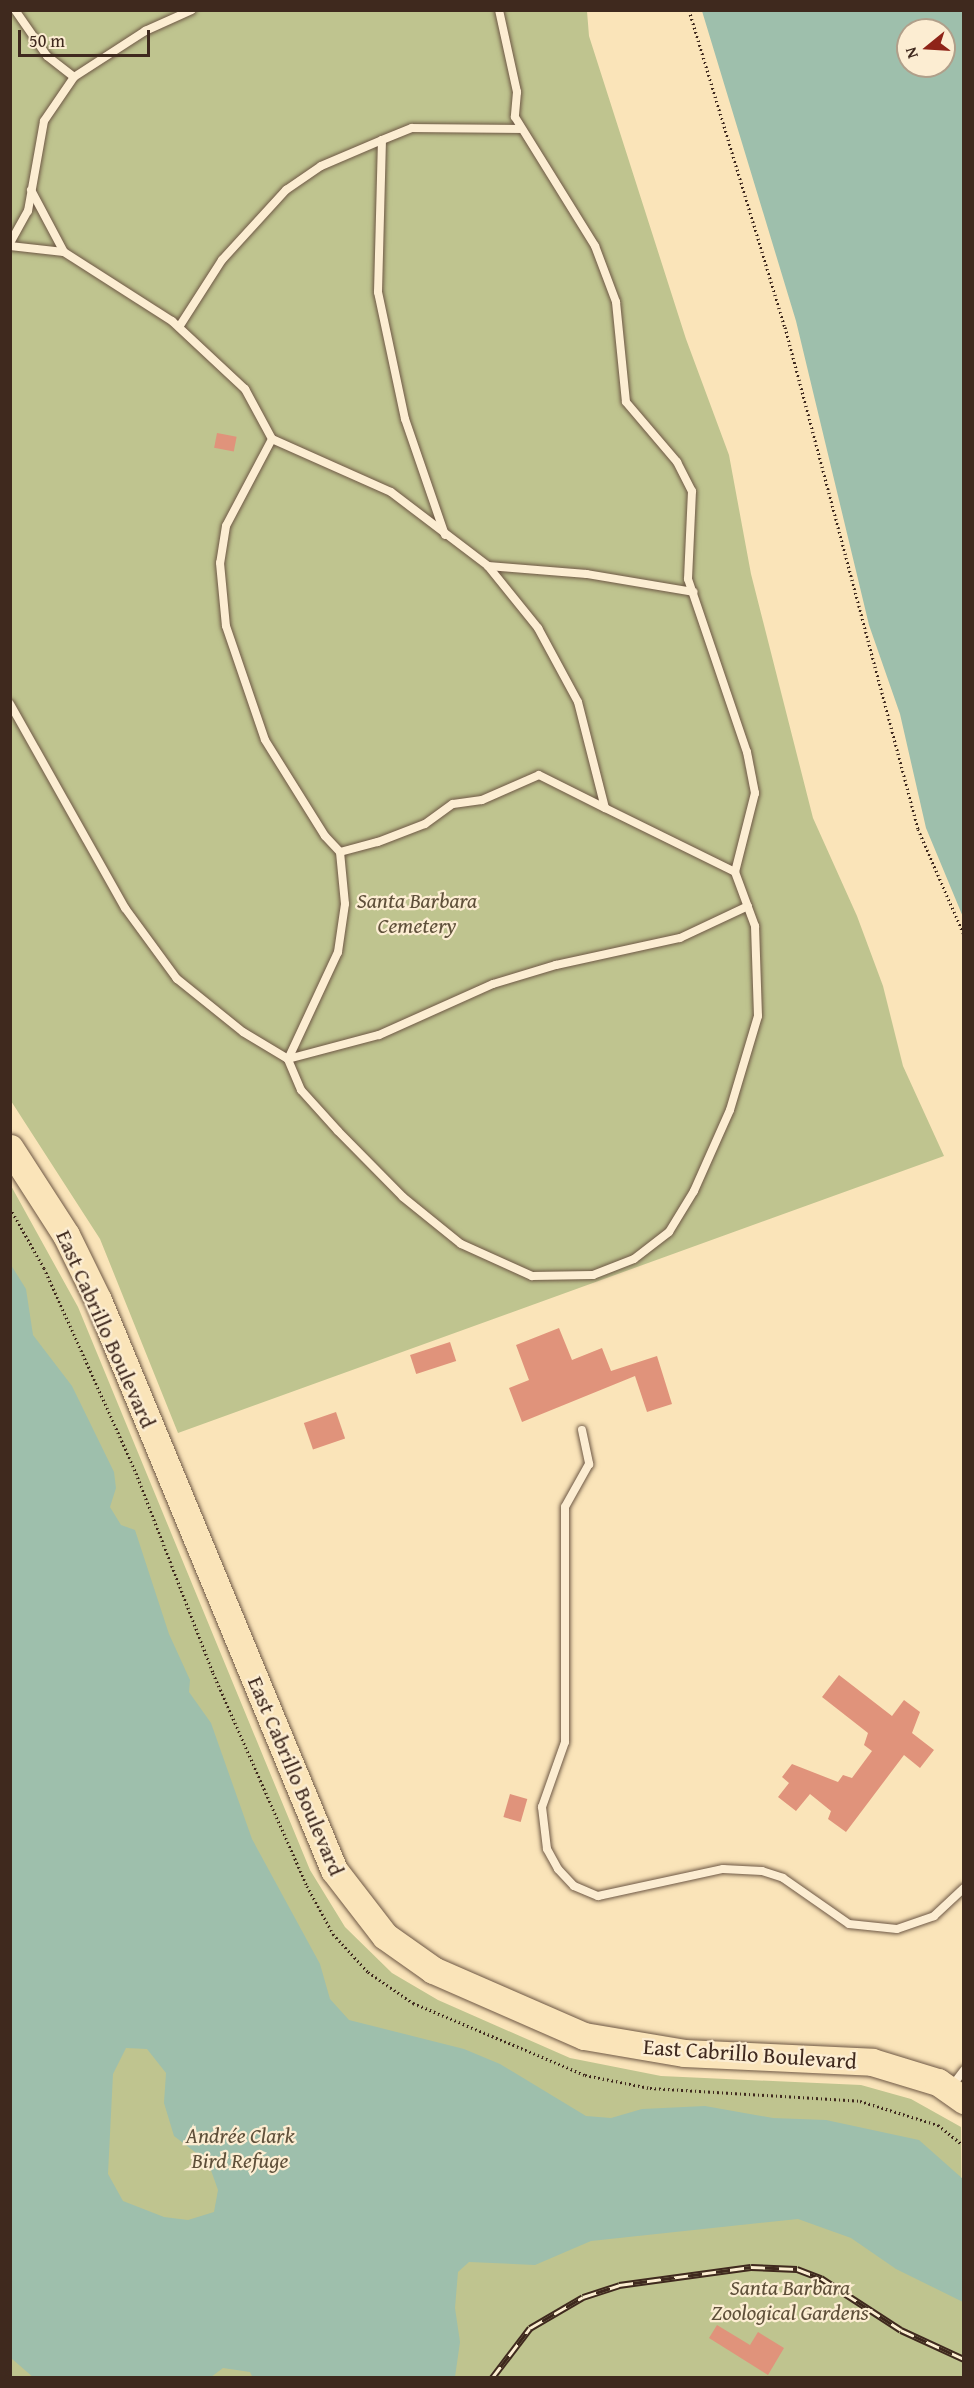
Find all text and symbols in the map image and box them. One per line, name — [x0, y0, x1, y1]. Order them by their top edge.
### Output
scale bar — [21, 18, 153, 56]
north arrow — [896, 18, 956, 78]
text: 50 m — [29, 27, 65, 54]
text: N — [898, 44, 924, 62]
park label: Santa Barbara Cemetery — [357, 887, 477, 938]
street label: East Cabrillo Boulevard — [50, 1226, 162, 1432]
street label: East Cabrillo Boulevard — [242, 1672, 350, 1880]
street label: East Cabrillo Boulevard — [642, 2033, 858, 2075]
park label: Andrée Clark Bird Refuge — [185, 2122, 295, 2174]
park label: Santa Barbara Zoological Gardens — [711, 2274, 869, 2326]

